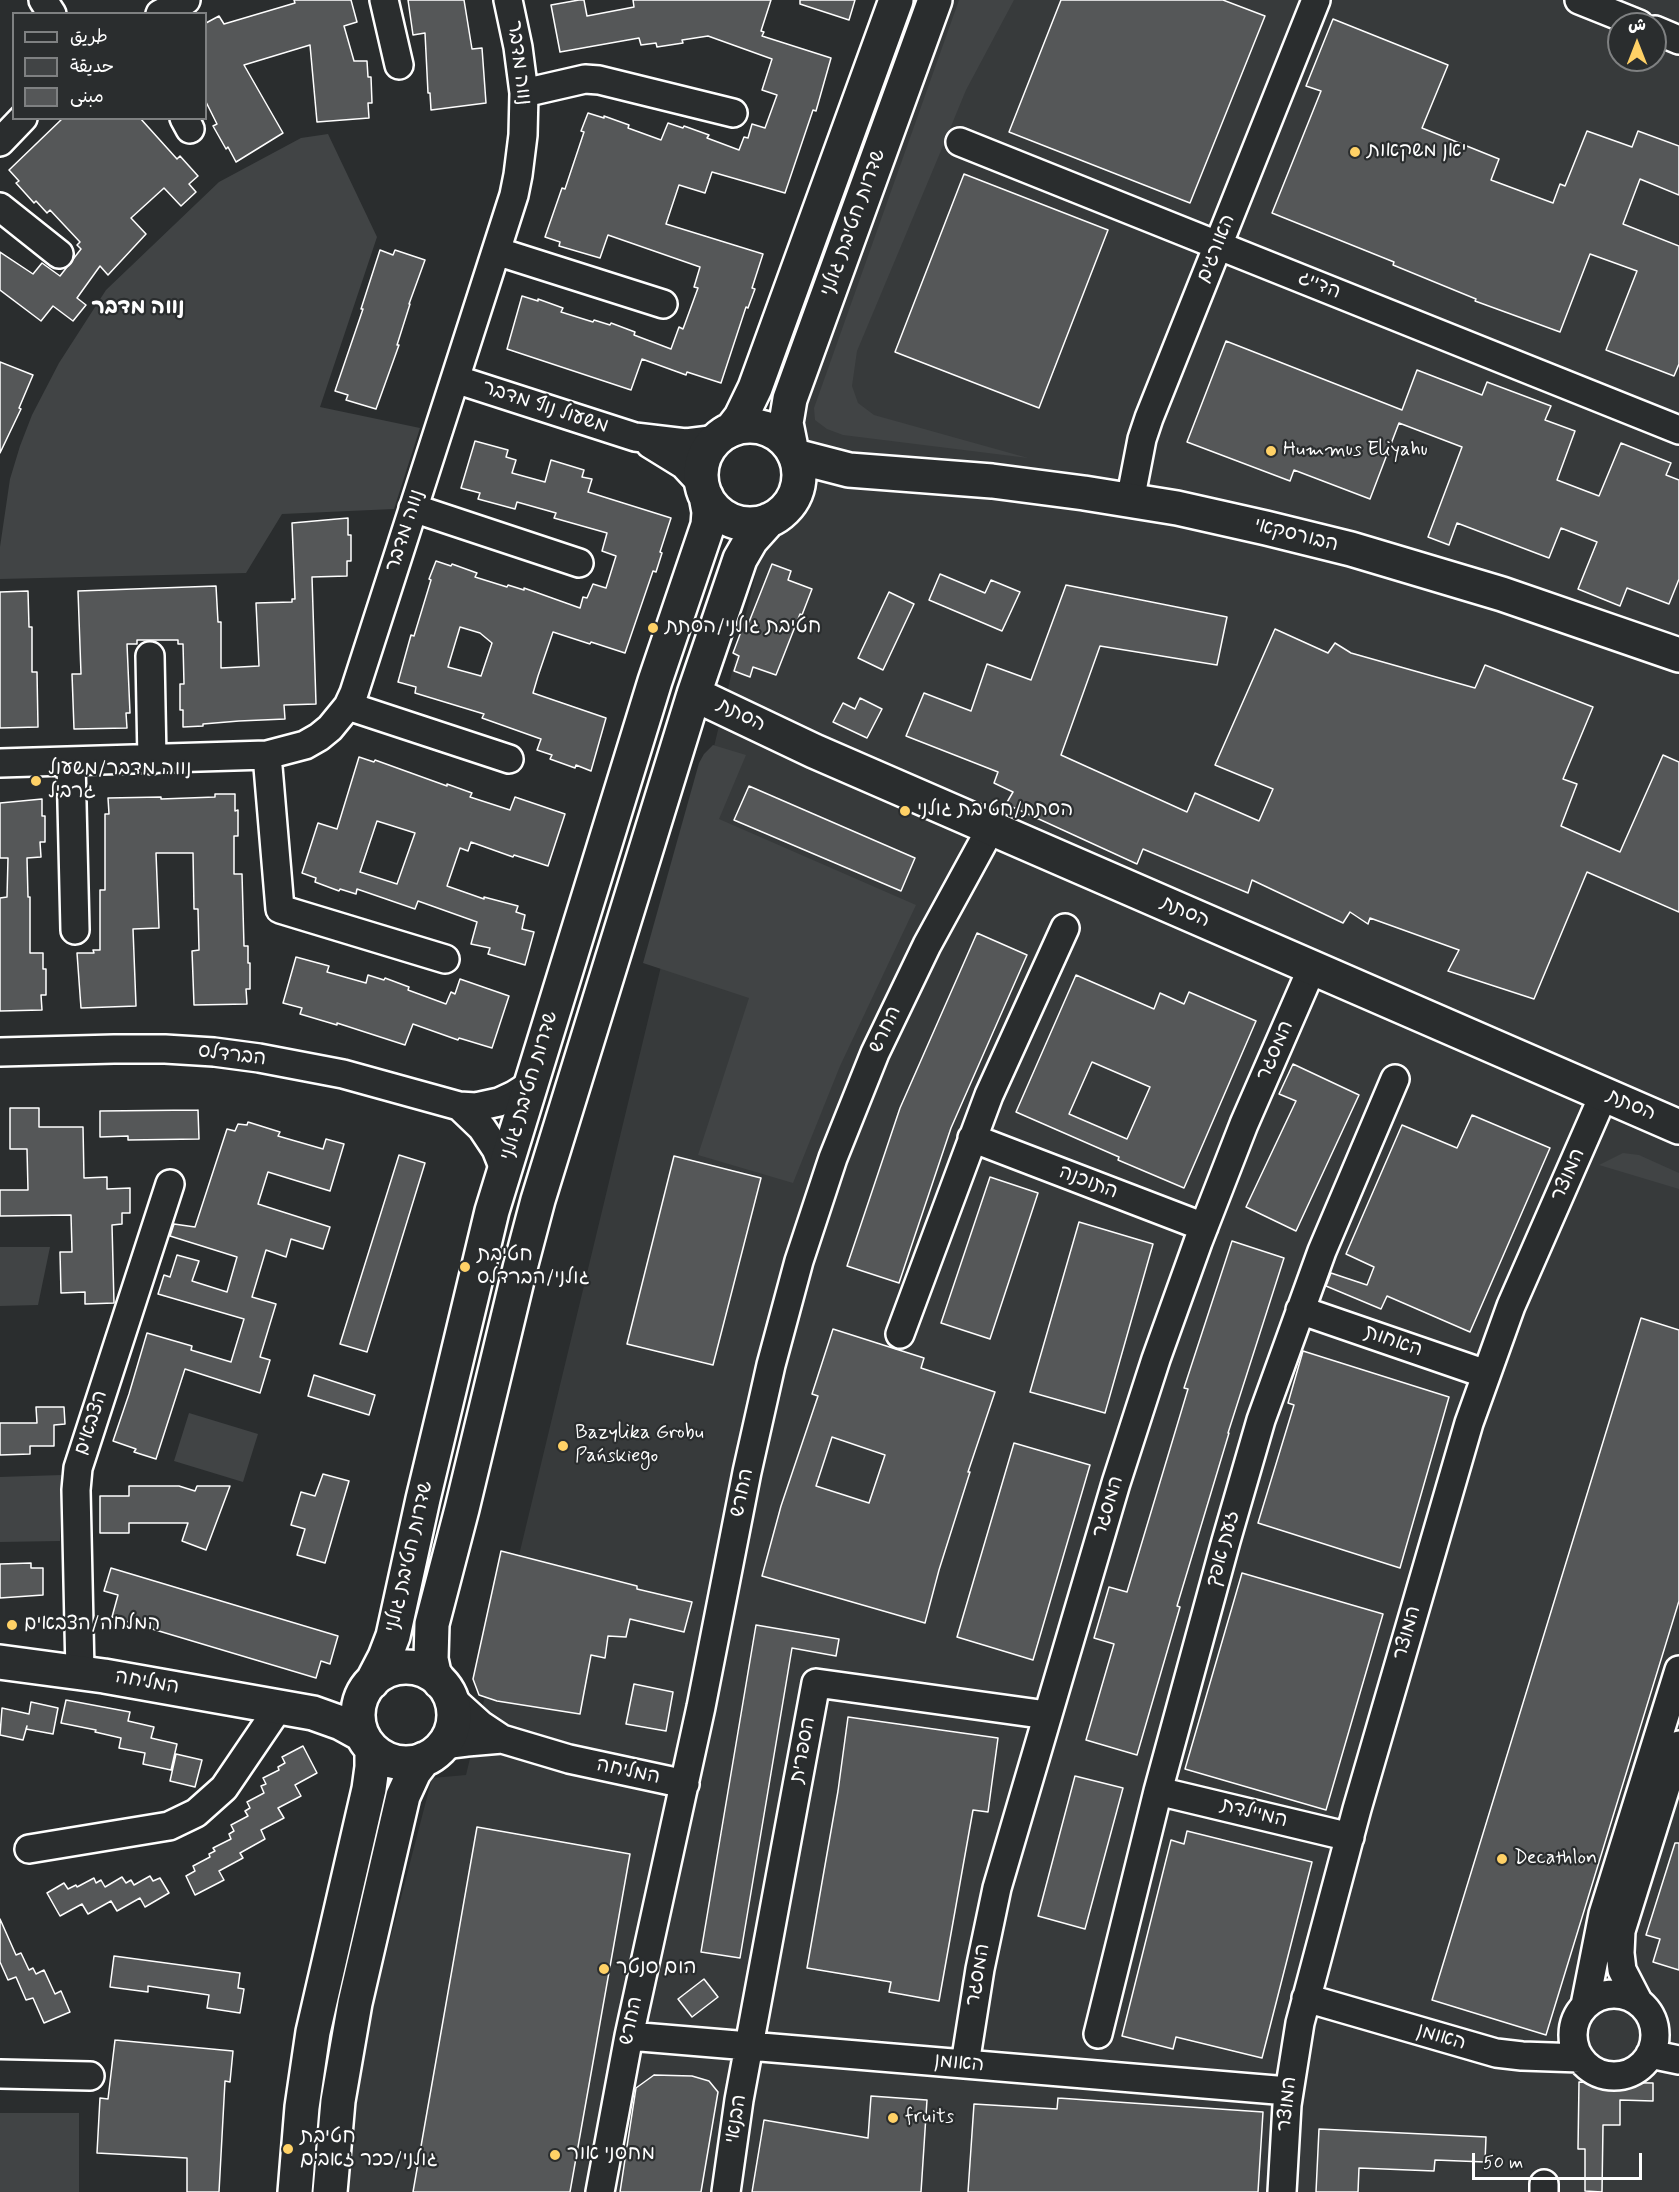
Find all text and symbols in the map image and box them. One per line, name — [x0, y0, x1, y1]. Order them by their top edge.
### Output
legend — [12, 12, 207, 120]
north arrow — [1607, 12, 1667, 72]
text: ش — [1628, 15, 1646, 36]
street label: נווה מדבר — [501, 19, 535, 107]
text: طريق — [70, 25, 108, 49]
text: حديقة — [70, 55, 114, 79]
text: مبنى — [70, 85, 104, 109]
place label: יאן משקאות — [1367, 140, 1466, 164]
marker: יאן משקאות — [1348, 145, 1362, 159]
street label: שדרות חטיבת גולני — [816, 146, 892, 300]
street label: האורגים — [1192, 211, 1242, 287]
street label: הדייג — [1294, 267, 1344, 305]
district label: נווה מדבר — [92, 296, 184, 322]
street label: משעול נוף מדבר — [479, 376, 611, 440]
place label: Hummus Eliyahu — [1283, 439, 1428, 463]
marker: Hummus Eliyahu — [1264, 444, 1278, 458]
street label: נווה מדבר — [381, 487, 431, 575]
street label: הבורסקאי — [1251, 514, 1341, 558]
place label: חטיבת גולני/הסתת — [665, 616, 821, 640]
marker: חטיבת גולני/הסתת — [646, 621, 660, 635]
street label: הסתת — [713, 694, 769, 738]
place label: נווה מדבר/משעול גרביל — [48, 758, 192, 805]
marker: נווה מדבר/משעול גרביל — [29, 774, 43, 788]
place label: הסתת/חטיבת גולני — [917, 799, 1073, 823]
marker: הסתת/חטיבת גולני — [898, 804, 912, 818]
street label: הסתת — [1157, 892, 1213, 934]
street label: החרש — [865, 1003, 907, 1057]
street label: שדרות חטיבת גולני — [496, 1009, 564, 1163]
street label: המסגר — [1252, 1017, 1300, 1085]
street label: הברדלס — [196, 1040, 268, 1072]
street label: הסתת — [1603, 1085, 1659, 1127]
street label: המוצר — [1547, 1145, 1591, 1205]
street label: התוכנה — [1055, 1161, 1121, 1205]
place label: חטיבת גולני/הברדלס — [477, 1244, 589, 1291]
marker: חטיבת גולני/הברדלס — [458, 1260, 472, 1274]
street label: האחות — [1361, 1321, 1425, 1363]
street label: הצבאים — [70, 1387, 114, 1459]
place label: Bazylika Grobu Pańskiego — [575, 1422, 704, 1469]
marker: Bazylika Grobu Pańskiego — [556, 1439, 570, 1453]
street label: החרש — [726, 1466, 760, 1520]
street label: המסגר — [1088, 1473, 1130, 1541]
street label: שדרות חטיבת גולני — [381, 1479, 439, 1635]
street label: זעת אפך — [1202, 1508, 1246, 1590]
street label: המוצר — [1389, 1603, 1427, 1663]
place label: המלחה/הצבאים — [24, 1613, 160, 1637]
marker: המלחה/הצבאים — [5, 1618, 19, 1632]
street label: המליחה — [113, 1666, 181, 1700]
street label: הספרית — [786, 1715, 822, 1785]
street label: המליחה — [594, 1754, 662, 1790]
street label: המיילדת — [1218, 1794, 1290, 1834]
place label: Decathlon — [1514, 1847, 1597, 1871]
marker: Decathlon — [1495, 1852, 1509, 1866]
street label: המסגר — [962, 1942, 996, 2008]
place label: הום סנטר — [616, 1957, 696, 1981]
marker: הום סנטר — [597, 1962, 611, 1976]
street label: החרש — [615, 1994, 649, 2048]
street label: האומן — [1414, 2020, 1468, 2056]
street label: האומן — [933, 2050, 985, 2078]
street label: המוצר — [1273, 2075, 1303, 2133]
street label: הבנאי — [721, 2093, 753, 2145]
place label: fruits — [905, 2106, 954, 2130]
marker: fruits — [886, 2111, 900, 2125]
place label: חטיבת גולני/ככר זאבים — [300, 2126, 438, 2173]
scale bar — [1475, 2141, 1644, 2179]
marker: חטיבת גולני/ככר זאבים — [281, 2142, 295, 2156]
place label: מחסני אור — [567, 2143, 655, 2167]
marker: מחסני אור — [548, 2148, 562, 2162]
text: 50 m — [1483, 2151, 1523, 2175]

